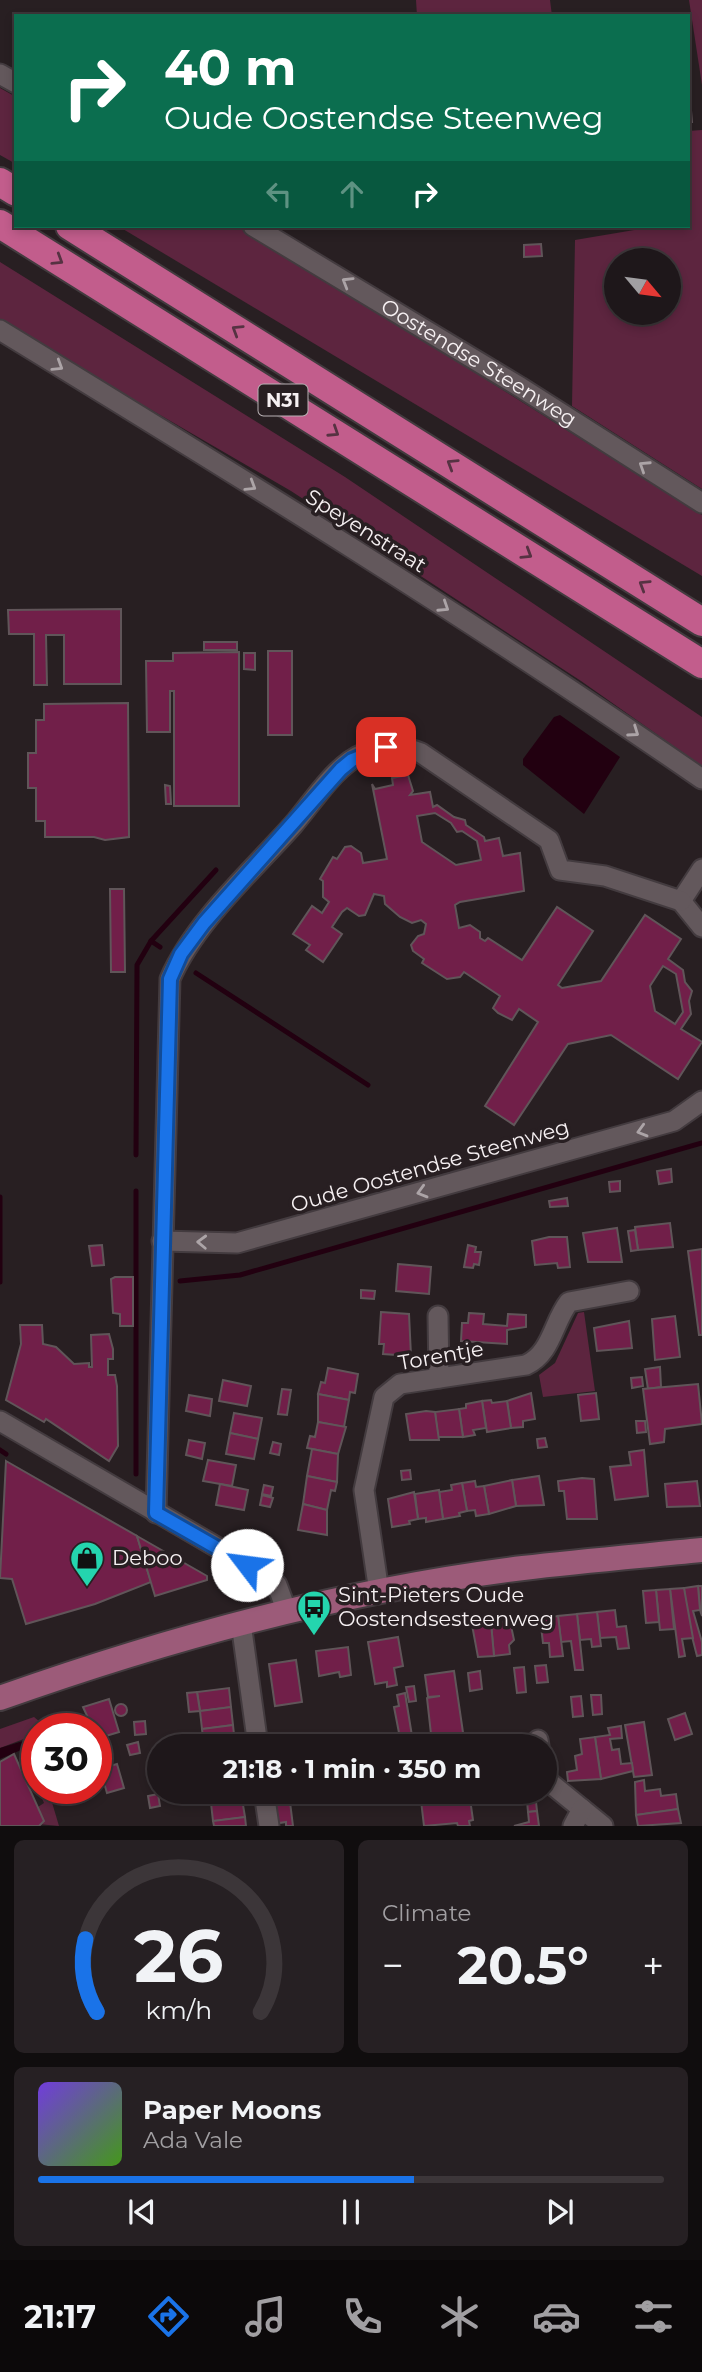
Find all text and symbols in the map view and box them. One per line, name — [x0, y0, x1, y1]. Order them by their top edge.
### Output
text: 40 m — [164, 38, 296, 97]
icon: right — [49, 42, 140, 133]
text: Oude Oostendse Steenweg — [164, 98, 604, 137]
icon: left — [260, 175, 298, 213]
icon: ahead — [333, 175, 371, 213]
icon: right — [406, 175, 444, 213]
north arrow — [604, 248, 681, 326]
map controls — [604, 248, 681, 325]
one-way arrow — [50, 252, 63, 265]
one-way arrow — [341, 277, 354, 290]
street label: Oostendse Steenweg — [377, 293, 581, 432]
one-way arrow — [232, 325, 245, 338]
one-way arrow — [51, 357, 64, 370]
road number: N31 — [258, 384, 308, 416]
one-way arrow — [327, 424, 340, 437]
one-way arrow — [447, 459, 460, 472]
one-way arrow — [639, 461, 652, 474]
one-way arrow — [244, 477, 257, 490]
street label: Speyenstraat — [301, 484, 431, 578]
one-way arrow — [519, 545, 532, 558]
one-way arrow — [639, 581, 652, 594]
one-way arrow — [436, 599, 449, 612]
pin — [356, 717, 416, 777]
one-way arrow — [626, 724, 639, 736]
icon: arrive — [367, 728, 405, 766]
street label: Oude Oostendse Steenweg — [288, 1114, 572, 1217]
one-way arrow — [636, 1122, 648, 1137]
one-way arrow — [417, 1183, 429, 1198]
one-way arrow — [196, 1235, 207, 1250]
street label: Torentje — [396, 1336, 485, 1375]
position arrow — [210, 1528, 284, 1602]
shop icon: Deboo — [68, 1539, 106, 1588]
place label: Deboo — [112, 1545, 183, 1570]
place label: Sint-Pieters Oude Oostendsesteenweg — [338, 1582, 554, 1631]
bus stop icon: Sint-Pieters Oude Oostendsesteenweg — [295, 1588, 333, 1637]
speed limit sign: 30 — [21, 1713, 112, 1804]
text: 21:18 · 1 min · 350 m — [223, 1753, 481, 1785]
text: Climate — [382, 1899, 471, 1927]
text: 26 — [134, 1913, 224, 2001]
text: 20.5° — [457, 1934, 589, 1997]
text: − — [382, 1942, 404, 1989]
text: + — [642, 1942, 664, 1989]
text: km/h — [146, 1995, 212, 2025]
text: Paper Moons — [143, 2094, 321, 2126]
text: Ada Vale — [143, 2126, 243, 2154]
icon: previous — [123, 2193, 161, 2231]
icon: pause — [332, 2193, 370, 2231]
icon: next — [541, 2193, 579, 2231]
icon: directions — [144, 2292, 193, 2341]
icon: music — [241, 2292, 290, 2341]
icon: phone — [338, 2292, 387, 2341]
icon: climate — [435, 2292, 484, 2341]
icon: car — [532, 2292, 581, 2341]
icon: filters — [629, 2292, 678, 2341]
text: 21:17 — [24, 2297, 96, 2336]

